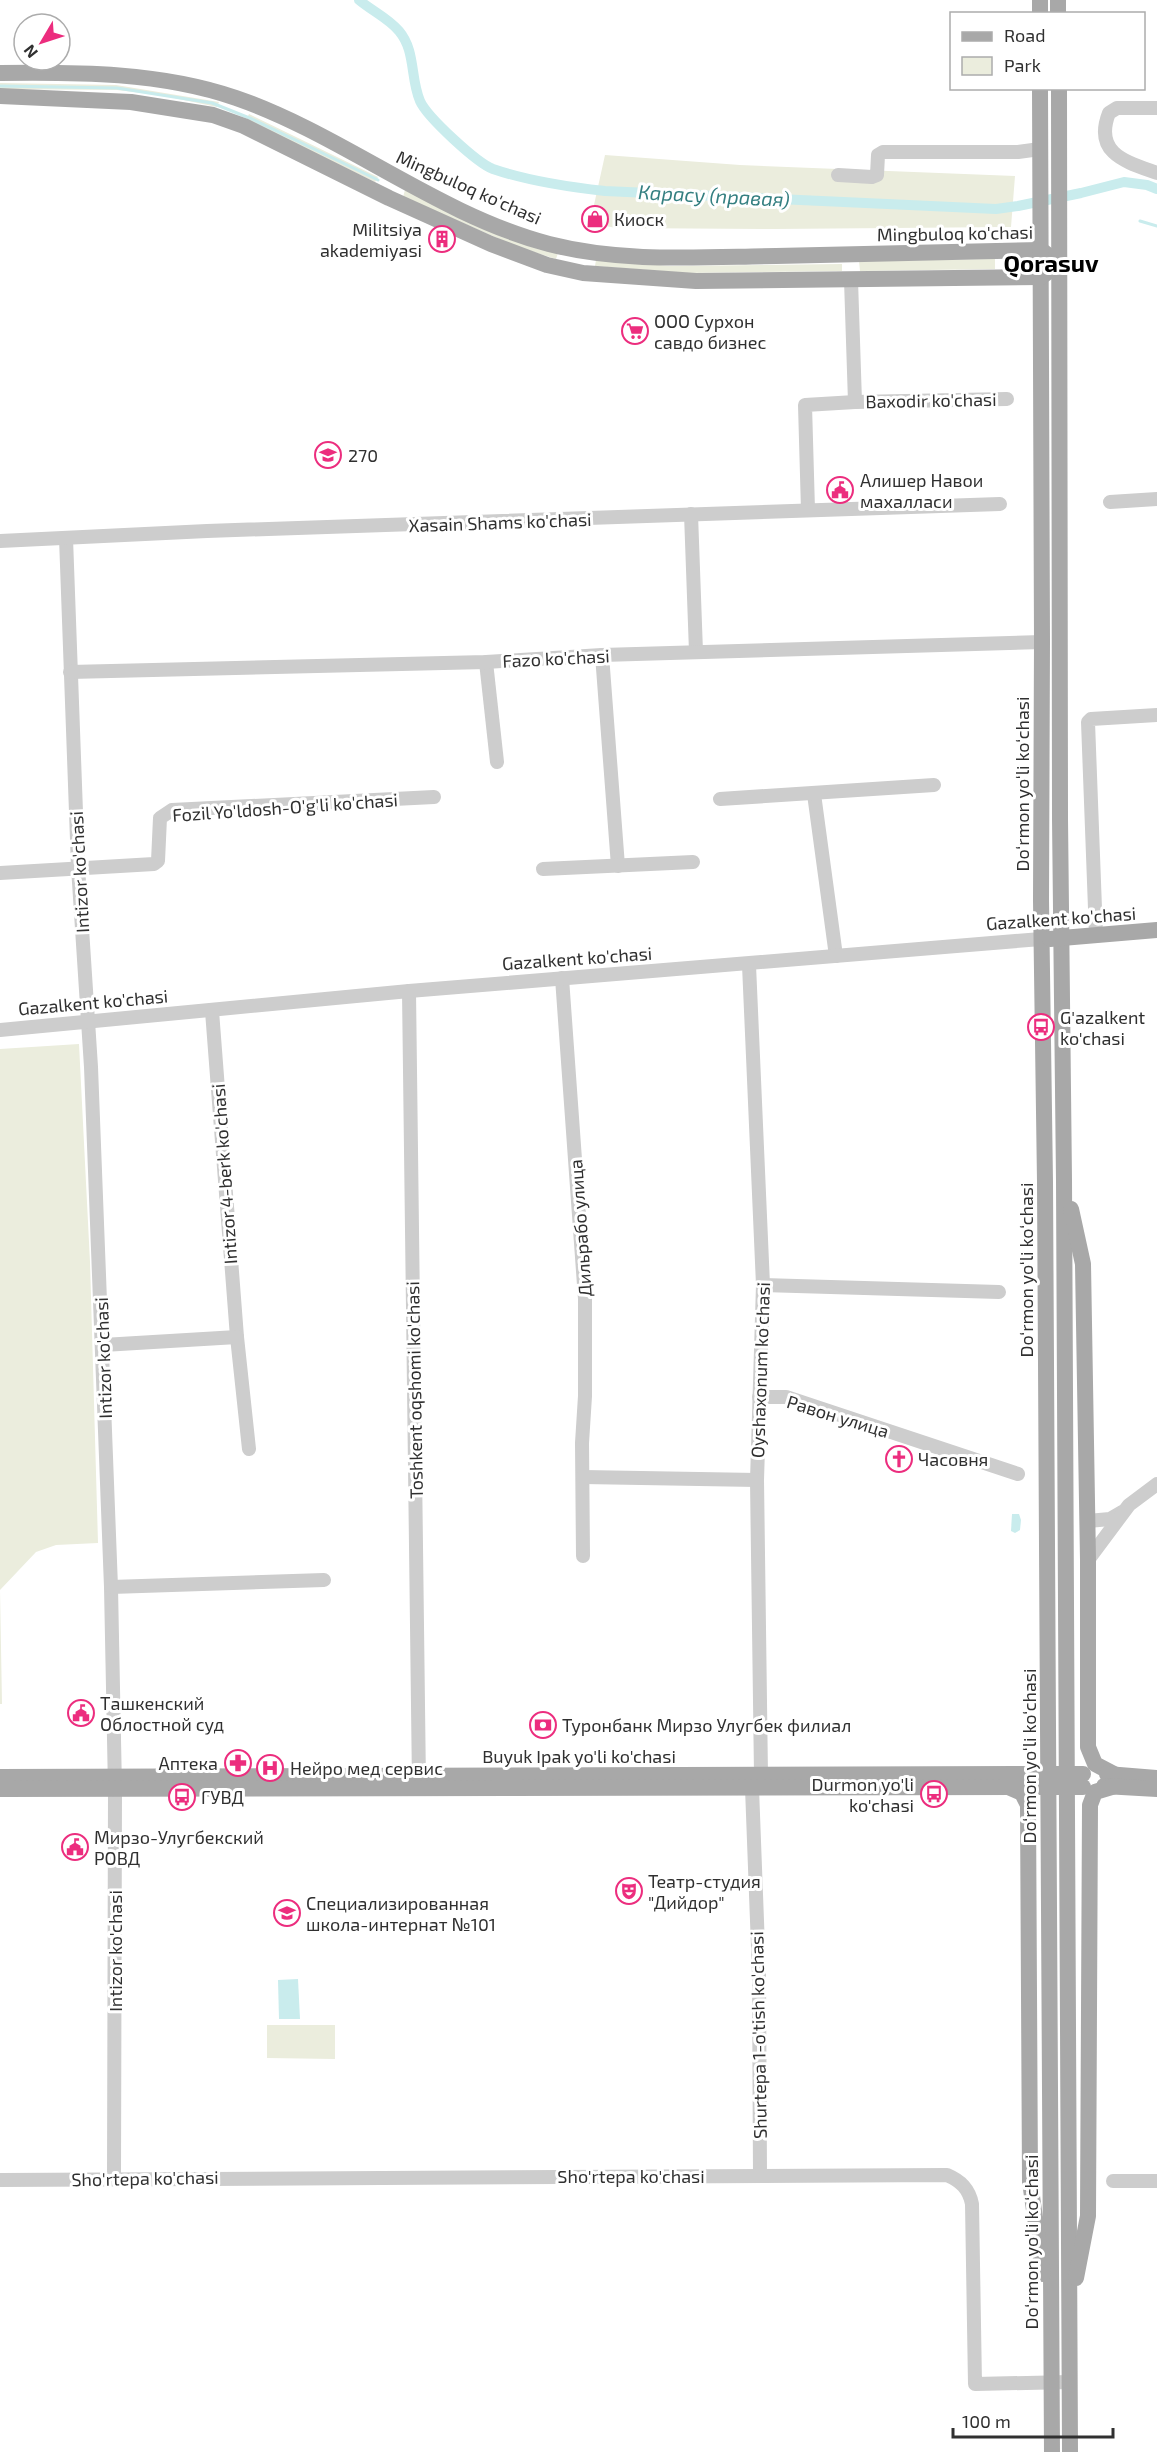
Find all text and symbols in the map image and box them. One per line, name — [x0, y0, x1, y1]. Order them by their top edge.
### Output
north arrow — [12, 12, 72, 72]
legend — [950, 12, 1145, 90]
text: Road — [1004, 24, 1045, 46]
text: N — [19, 41, 41, 62]
text: Park — [1004, 54, 1041, 76]
street label: Mingbuloq ko'chasi — [393, 145, 545, 229]
water label: Карасу (правая) — [638, 179, 790, 211]
shop icon: Киоск — [580, 204, 610, 234]
place label: Киоск — [614, 208, 664, 230]
place label: Militsiya akademiyasi — [320, 218, 422, 261]
street label: Mingbuloq ko'chasi — [877, 221, 1033, 245]
building icon: Militsiya akademiyasi — [427, 224, 457, 254]
district label: Qorasuv — [1003, 248, 1099, 278]
place label: ООО Сурхон савдо бизнес — [654, 310, 766, 353]
supermarket icon: ООО Сурхон савдо бизнес — [620, 316, 650, 346]
street label: Baxodir ko'chasi — [865, 388, 997, 412]
school or university icon: 270 — [313, 440, 343, 470]
place label: 270 — [348, 444, 378, 466]
place label: Алишер Навои махалласи — [860, 469, 983, 512]
public building icon: Алишер Навои махалласи — [825, 475, 855, 505]
street label: Xasain Shams ko'chasi — [408, 508, 592, 536]
street label: Fazo ko'chasi — [502, 644, 610, 672]
street label: Do‘rmon yo‘li ko‘chasi — [1011, 697, 1033, 871]
street label: Fozil Yo'ldosh-O'g'li ko'chasi — [171, 788, 399, 826]
street label: Intizor ko'chasi — [65, 811, 93, 933]
street label: Gazalkent ko'chasi — [985, 902, 1137, 934]
street label: Gazalkent ko'chasi — [501, 942, 653, 974]
street label: Gazalkent ko'chasi — [17, 984, 169, 1020]
place label: G'azalkent ko'chasi — [1060, 1006, 1145, 1049]
bus stop icon: G'azalkent ko'chasi — [1026, 1012, 1056, 1042]
street label: Intizor 4-berk ko'chasi — [207, 1083, 241, 1265]
street label: Дильрабо улица — [564, 1159, 596, 1297]
street label: Do‘rmon yo‘li ko‘chasi — [1015, 1183, 1037, 1357]
street label: Toshkent oqshomi ko'chasi — [401, 1281, 427, 1499]
street label: Oyshaxonum ko'chasi — [746, 1282, 774, 1458]
street label: Intizor ko'chasi — [90, 1297, 116, 1419]
street label: Равон улица — [784, 1390, 892, 1442]
church icon: Часовня — [884, 1444, 914, 1474]
place label: Часовня — [918, 1448, 988, 1470]
street label: Do‘rmon yo‘li ko‘chasi — [1018, 1669, 1040, 1843]
place label: Ташкенский Облостной суд — [100, 1692, 224, 1735]
public building icon: Ташкенский Облостной суд — [66, 1698, 96, 1728]
bank icon: Туронбанк Мирзо Улугбек филиал — [528, 1710, 558, 1740]
place label: Туронбанк Мирзо Улугбек филиал — [562, 1714, 851, 1736]
street label: Buyuk Ipak yo'li ko'chasi — [482, 1745, 676, 1767]
pharmacy icon: Аптека — [223, 1748, 253, 1778]
place label: Аптека — [158, 1752, 218, 1774]
hospital icon: Нейро мед сервис — [255, 1753, 285, 1783]
place label: Нейро мед сервис — [290, 1757, 443, 1779]
place label: Durmon yo'li ko'chasi — [812, 1773, 914, 1816]
bus stop icon: Durmon yo'li ko'chasi — [919, 1779, 949, 1809]
bus stop icon: ГУВД — [167, 1782, 197, 1812]
place label: ГУВД — [201, 1786, 244, 1808]
place label: Мирзо-Улугбекский РОВД — [94, 1826, 264, 1869]
public building icon: Мирзо-Улугбекский РОВД — [60, 1832, 90, 1862]
place label: Театр-студия "Дийдор" — [648, 1870, 761, 1913]
theatre icon: Театр-студия "Дийдор" — [614, 1876, 644, 1906]
street label: Intizor ko'chasi — [104, 1890, 126, 2012]
place label: Специализированная школа-интернат №101 — [306, 1892, 496, 1935]
school or university icon: Специализированная школа-интернат №101 — [272, 1898, 302, 1928]
street label: Shurtepa 1-o'tish ko'chasi — [745, 1931, 771, 2139]
street label: Do‘rmon yo‘li ko‘chasi — [1020, 2155, 1042, 2329]
street label: Sho'rtepa ko'chasi — [557, 2165, 705, 2187]
street label: Sho'rtepa ko'chasi — [71, 2166, 219, 2190]
scale bar — [953, 2401, 1114, 2439]
text: 100 m — [962, 2410, 1011, 2432]

